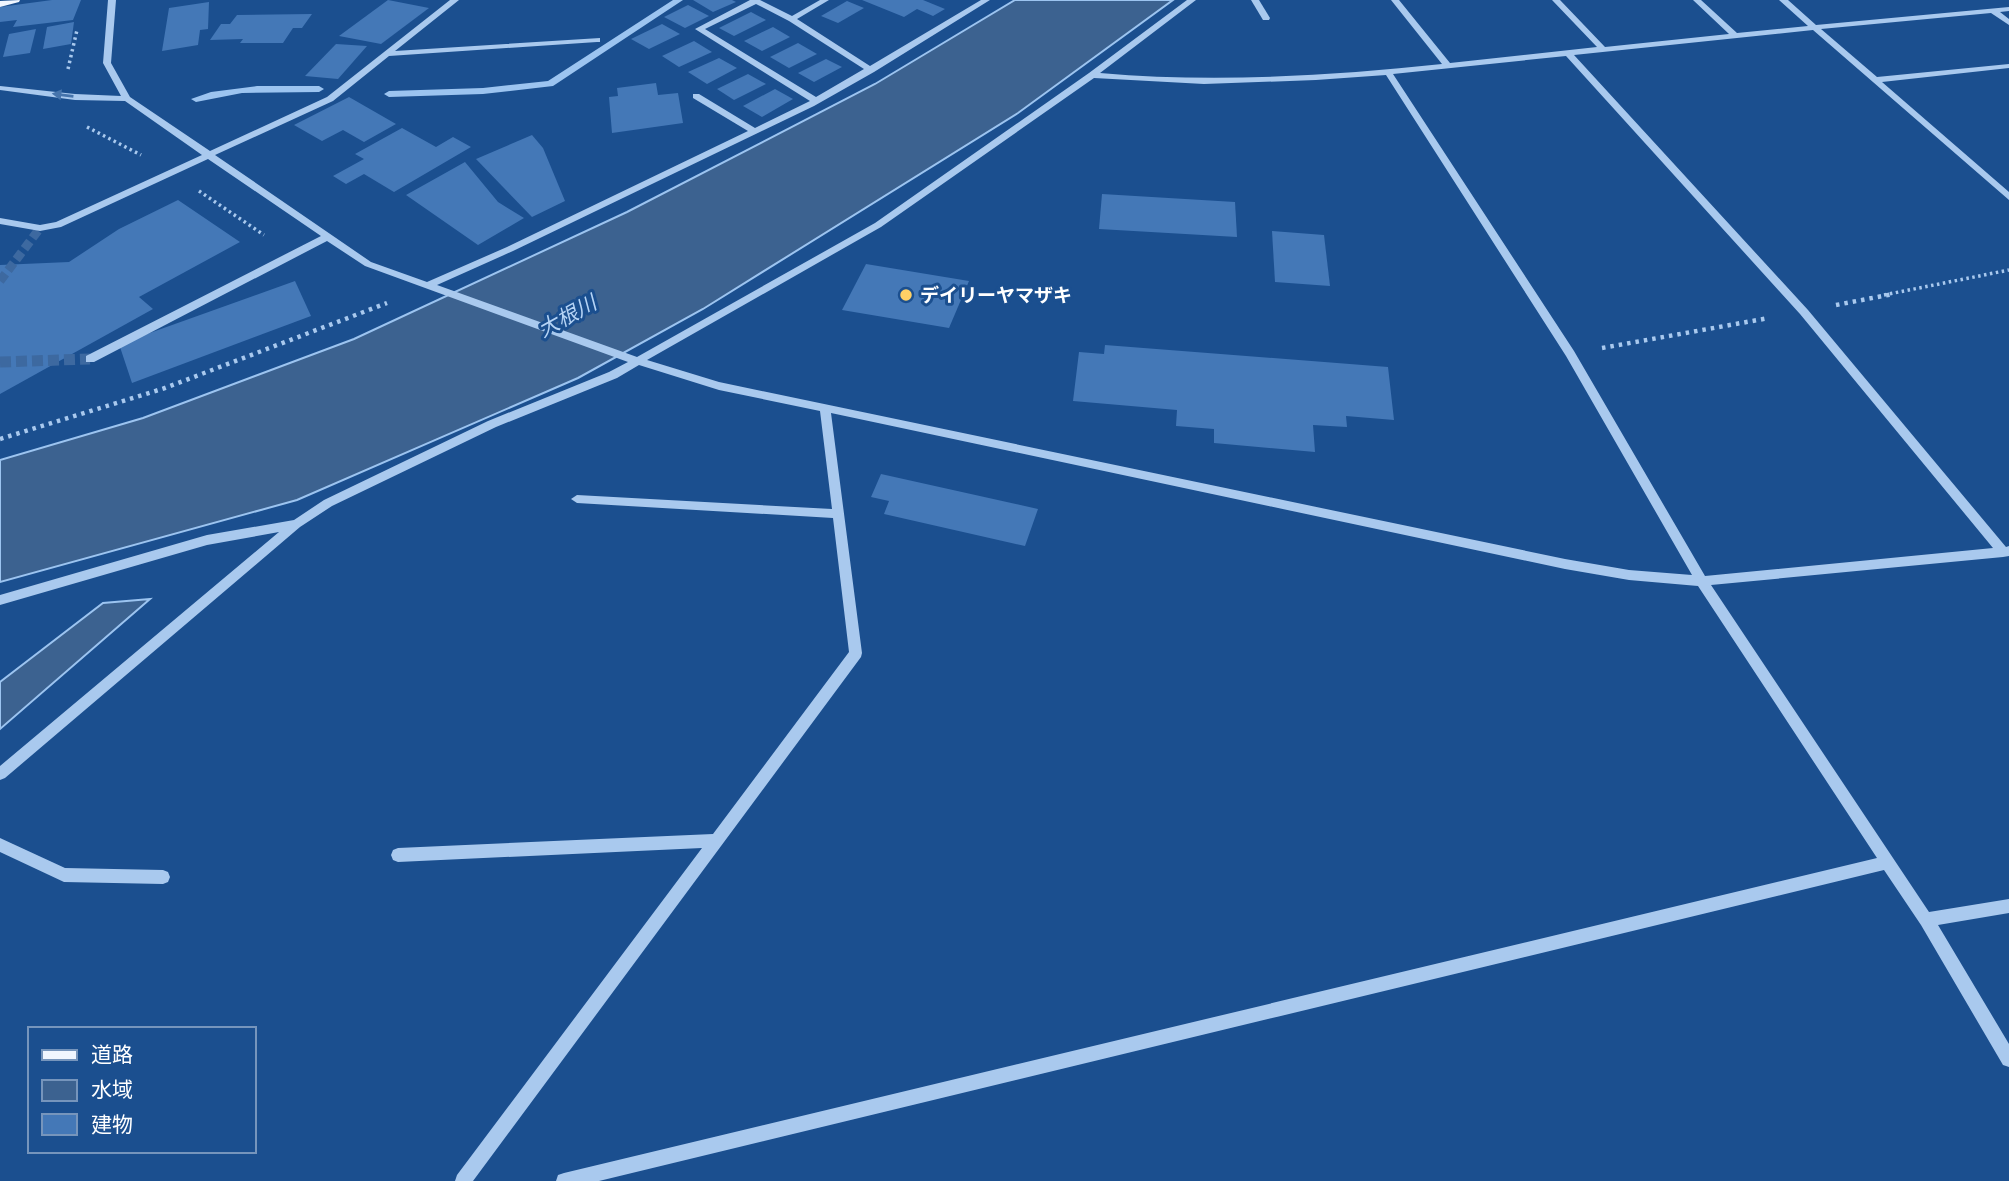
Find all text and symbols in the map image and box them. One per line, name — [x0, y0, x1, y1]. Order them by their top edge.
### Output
one-way arrow — [52, 90, 74, 101]
place label: デイリーヤマザキ — [920, 284, 1072, 306]
marker: デイリーヤマザキ — [898, 287, 914, 303]
water label: 大根川 — [533, 289, 602, 342]
legend — [28, 1027, 256, 1153]
text: 道路 — [91, 1042, 133, 1067]
text: 水域 — [91, 1077, 133, 1102]
text: 建物 — [91, 1112, 133, 1137]

